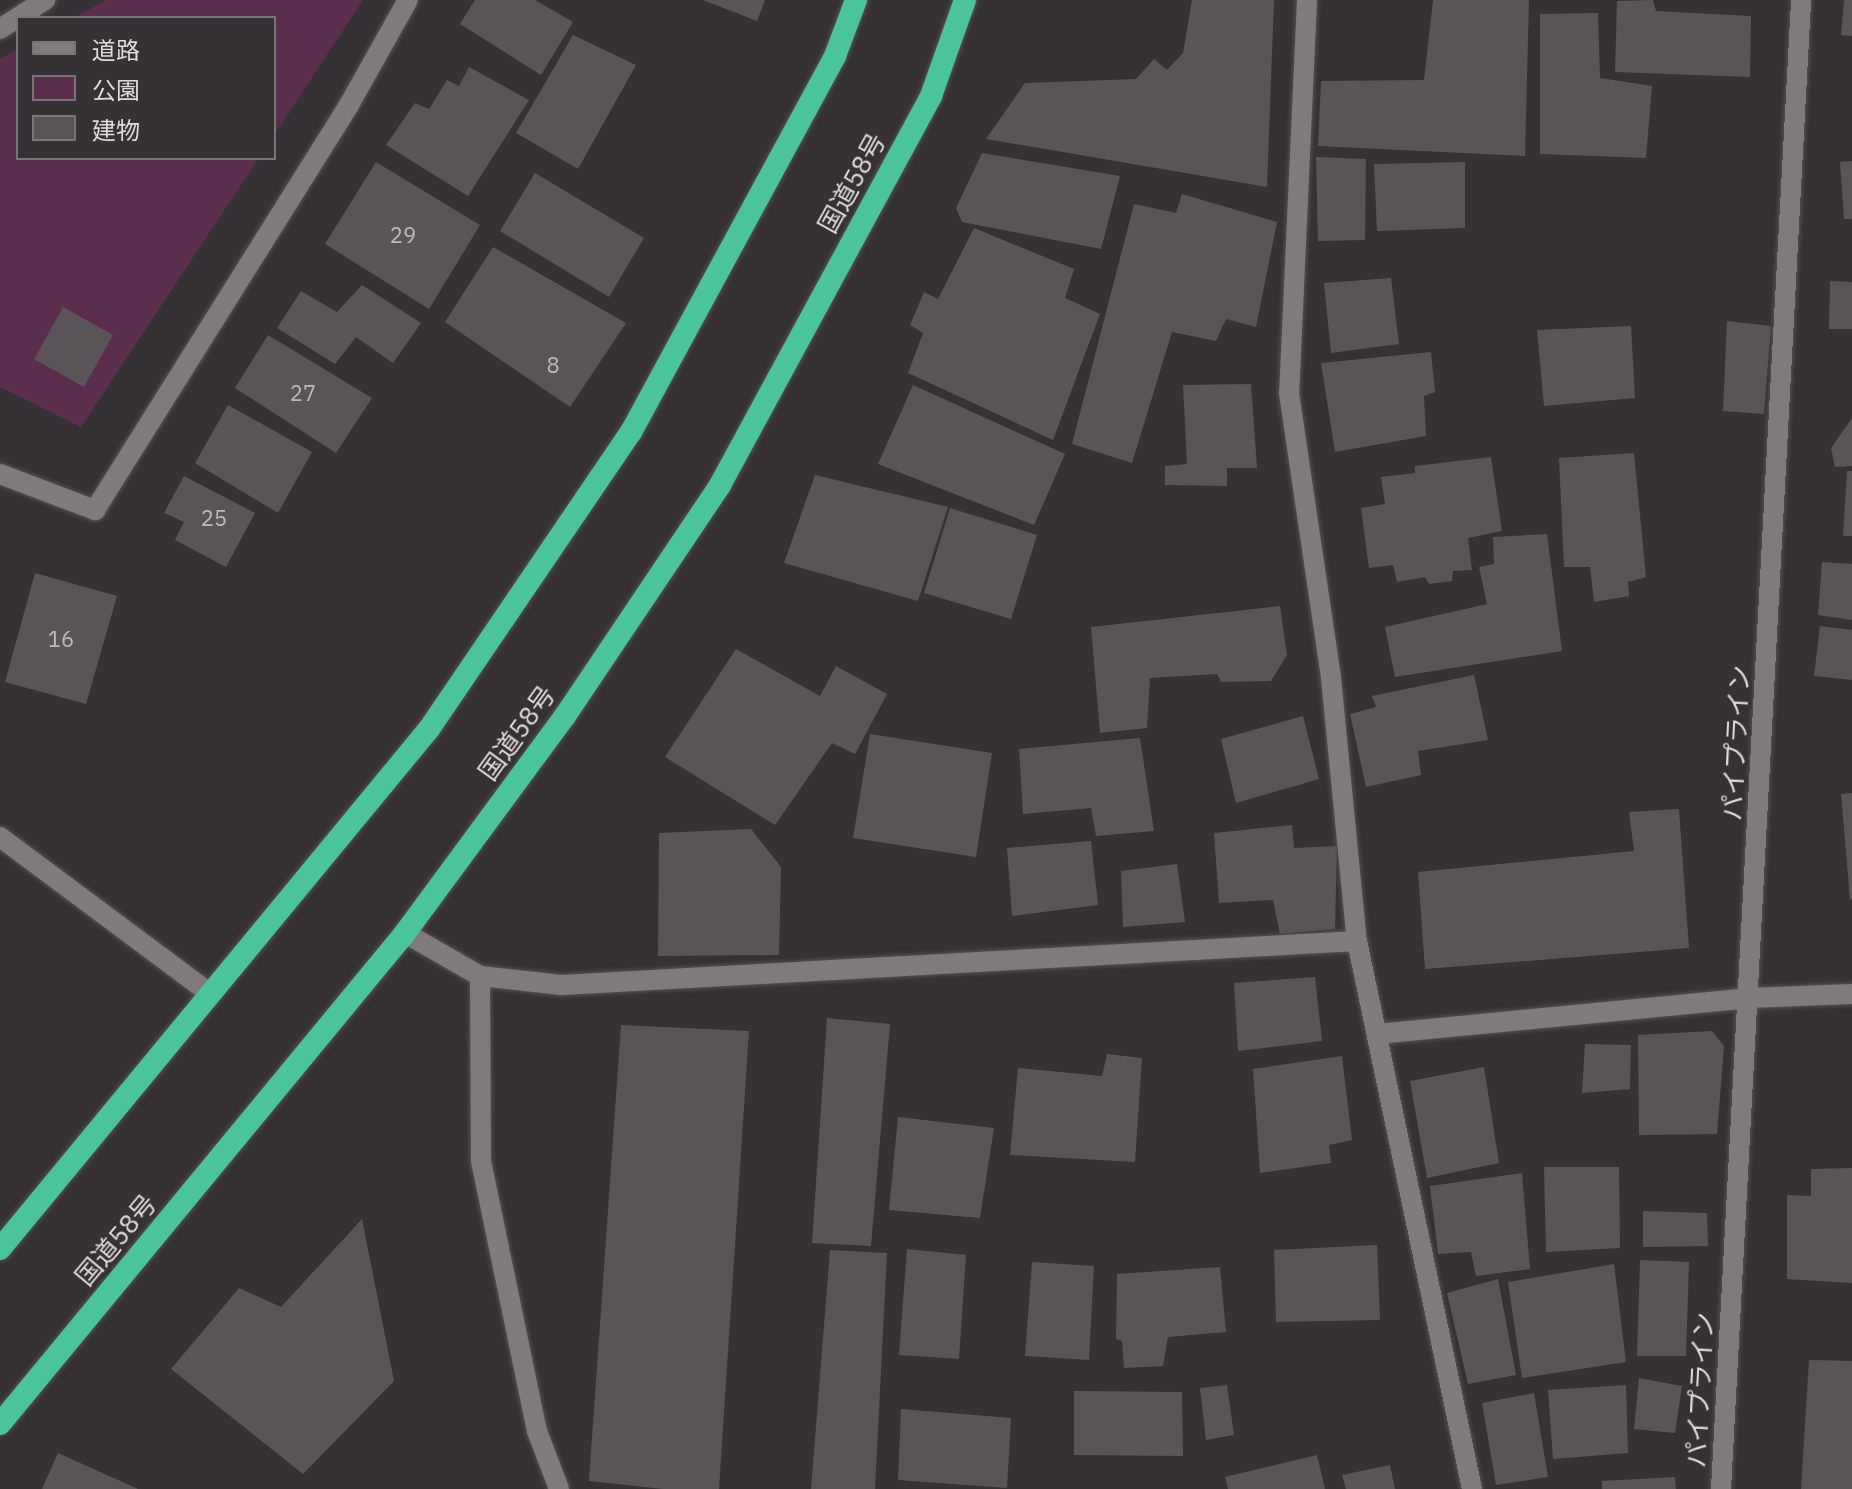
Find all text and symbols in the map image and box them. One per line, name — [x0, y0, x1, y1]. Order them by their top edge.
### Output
legend — [16, 16, 276, 160]
text: 道路 — [92, 34, 140, 66]
text: 公園 — [92, 74, 140, 106]
text: 建物 — [92, 114, 140, 146]
street label: 国道58号 — [812, 128, 892, 238]
house number: 29 — [390, 222, 416, 248]
house number: 8 — [546, 352, 560, 378]
house number: 27 — [290, 380, 316, 406]
house number: 25 — [201, 505, 227, 531]
house number: 16 — [48, 626, 74, 652]
street label: パイプライン — [1716, 664, 1756, 822]
street label: 国道58号 — [472, 680, 562, 786]
street label: 国道58号 — [69, 1188, 163, 1292]
street label: パイプライン — [1680, 1311, 1720, 1469]

